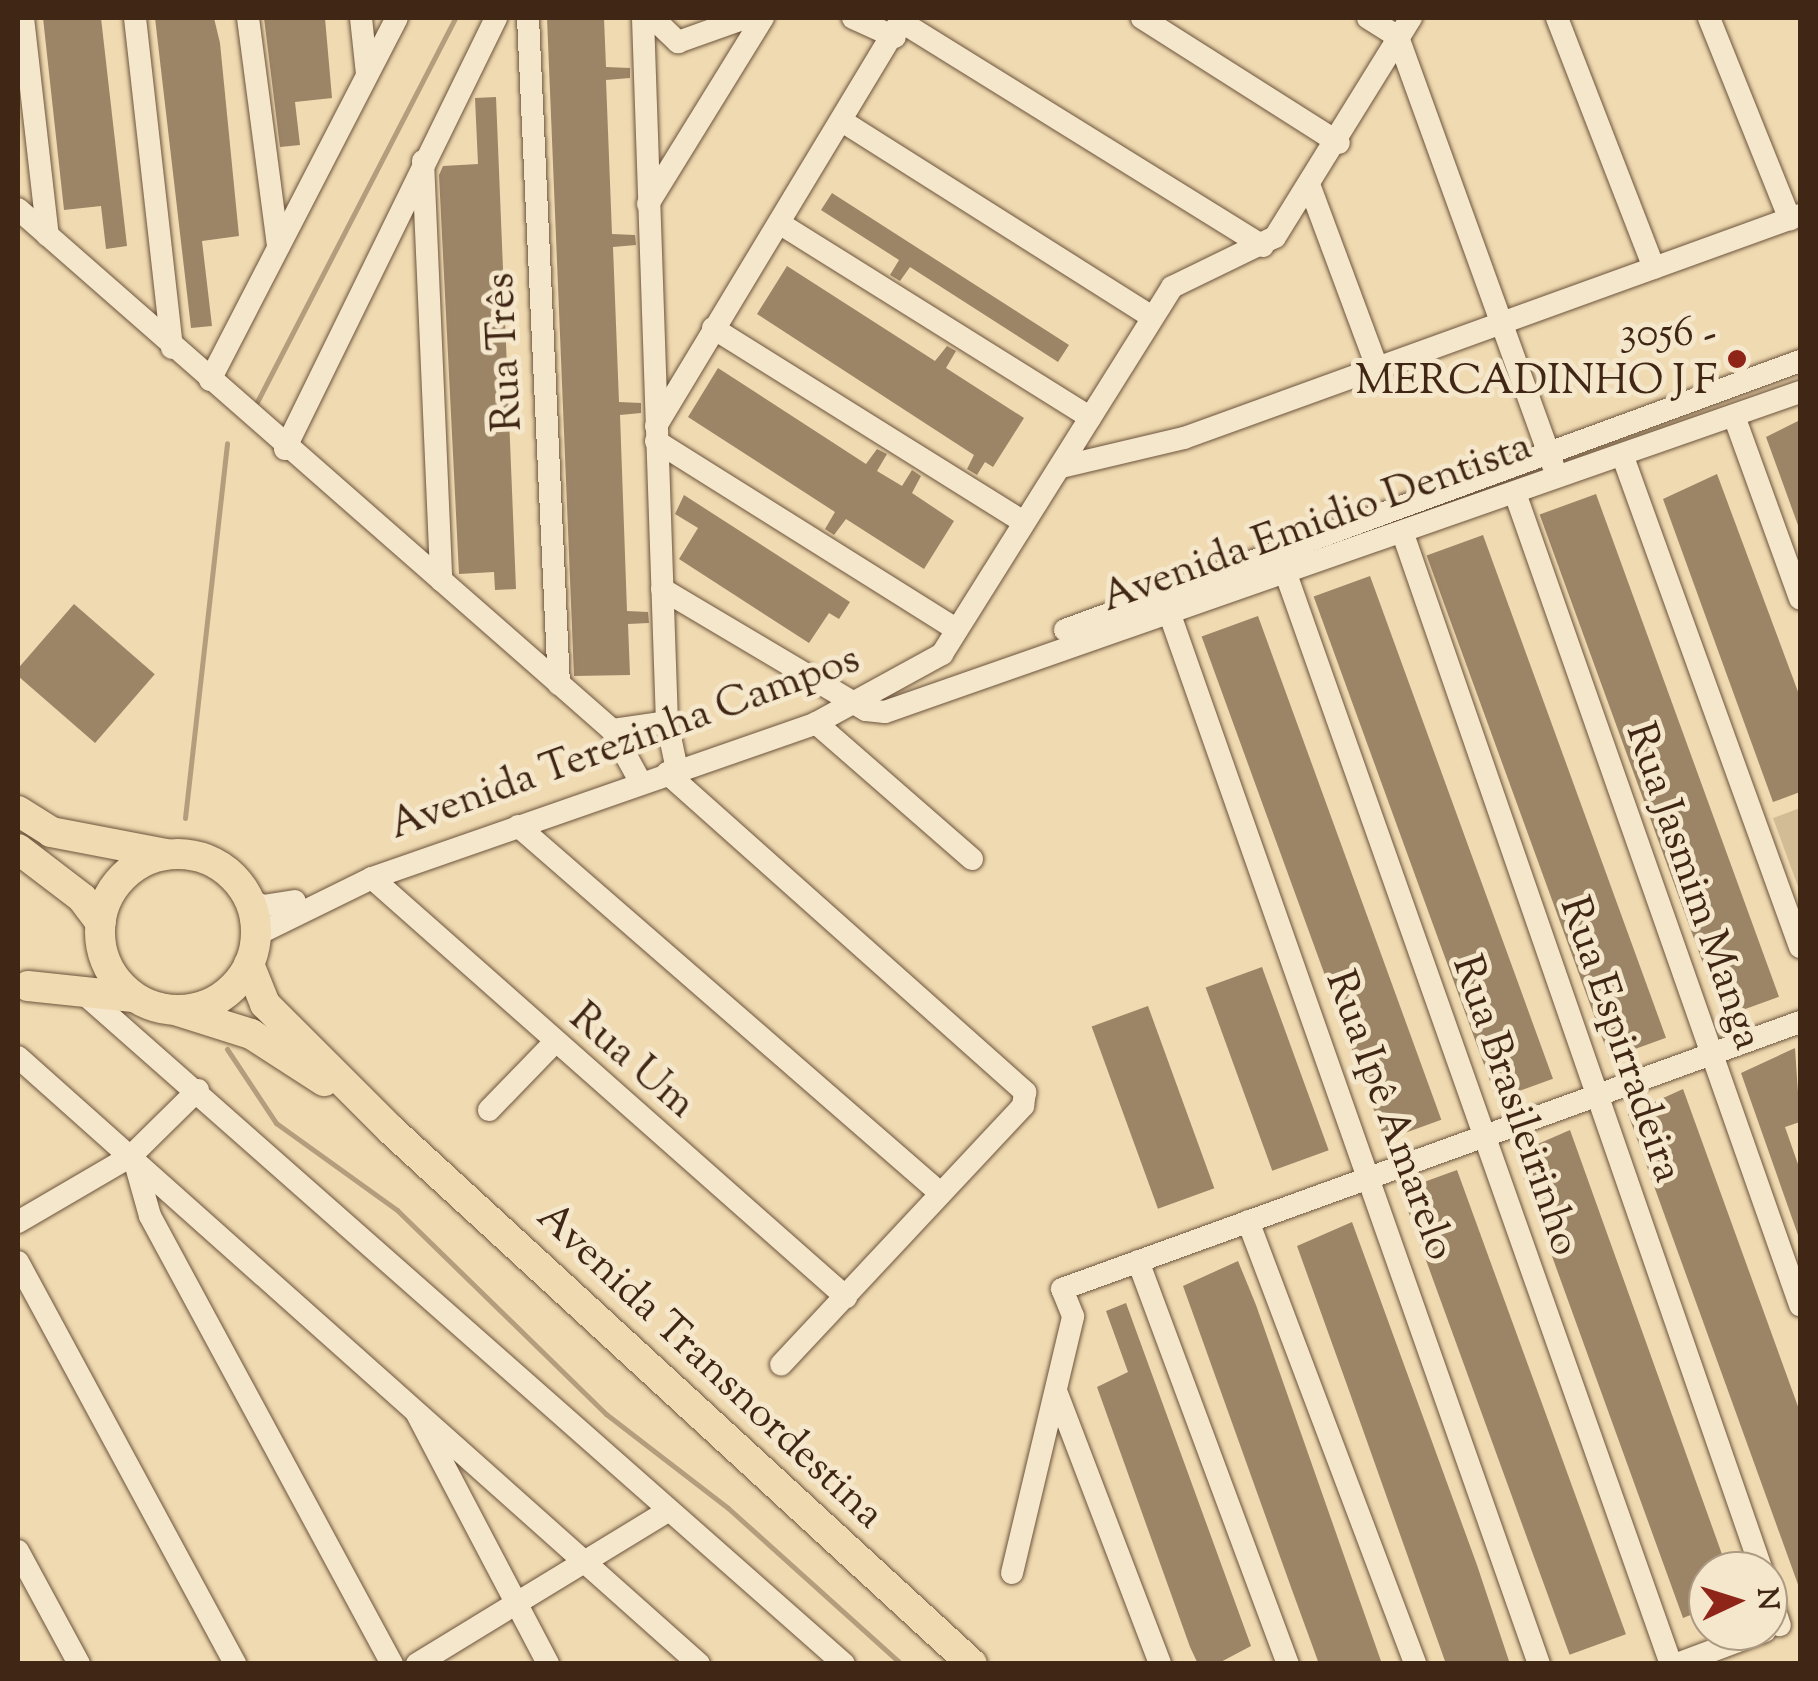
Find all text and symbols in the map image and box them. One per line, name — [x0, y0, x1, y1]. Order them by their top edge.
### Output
street label: Rua Três — [477, 271, 535, 433]
place label: 3056 - MERCADINHO J F — [1355, 310, 1717, 408]
marker: 3056 - MERCADINHO J F — [1726, 348, 1748, 370]
street label: Avenida Emidio Dentista — [1095, 423, 1539, 625]
street label: Avenida Terezinha Campos — [383, 635, 867, 853]
street label: Rua Jasmim Manga — [1612, 717, 1772, 1057]
street label: Rua Espirradeira — [1547, 891, 1691, 1189]
street label: Rua Brasileirinho — [1439, 949, 1589, 1263]
street label: Rua Ipê Amarelo — [1312, 965, 1464, 1267]
street label: Rua Um — [558, 994, 704, 1130]
street label: Avenida Transnordestina — [525, 1193, 893, 1541]
north arrow — [1688, 1551, 1788, 1651]
text: N — [1745, 1586, 1787, 1612]

